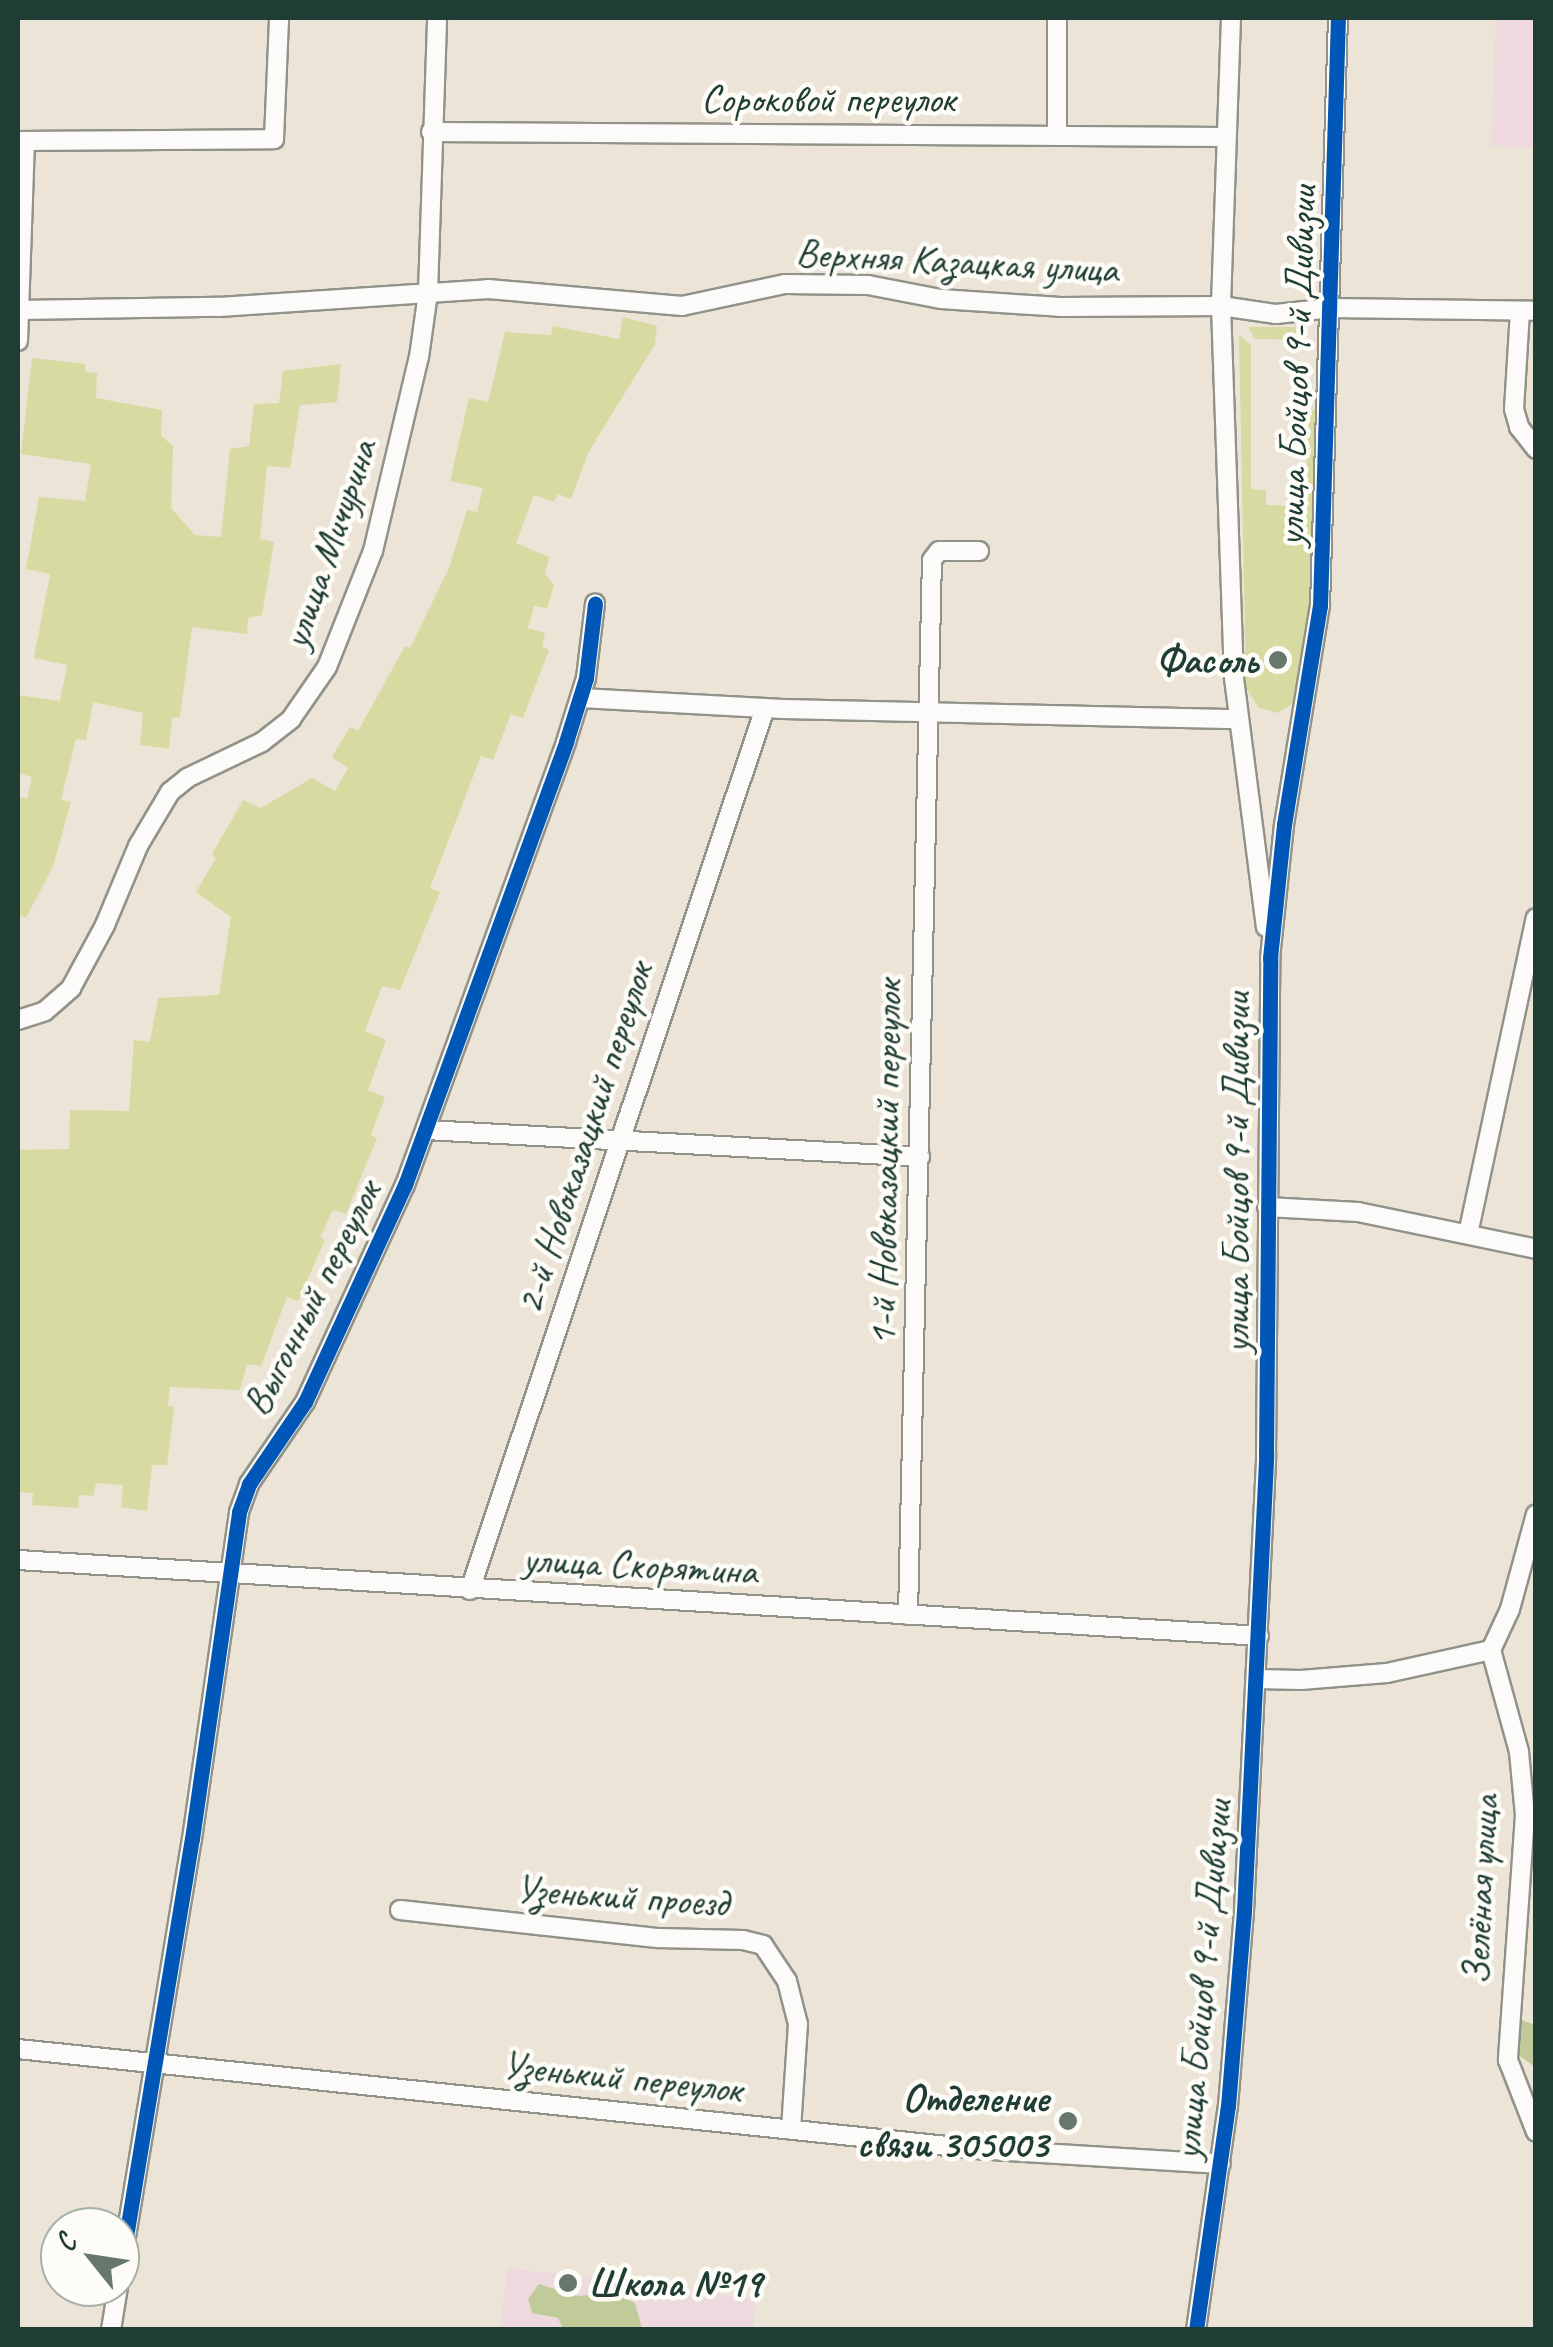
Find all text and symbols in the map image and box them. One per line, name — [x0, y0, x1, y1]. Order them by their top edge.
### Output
street label: Сороковой переулок — [701, 75, 955, 123]
street label: улица Бойцов 9-й Дивизии — [1266, 185, 1326, 547]
street label: Верхняя Казацкая улица — [794, 229, 1120, 293]
street label: улица Мичурина — [271, 433, 387, 655]
place label: Фасоль — [1156, 636, 1258, 684]
marker: Фасоль — [1267, 649, 1289, 671]
street label: 2-й Новоказацкий переулок — [505, 956, 663, 1320]
street label: 1-й Новоказацкий переулок — [858, 979, 912, 1347]
street label: улица Бойцов 9-й Дивизии — [1212, 993, 1260, 1353]
street label: Выгонный переулок — [232, 1173, 392, 1423]
street label: улица Скорятина — [523, 1535, 757, 1595]
street label: Зелёная улица — [1451, 1792, 1509, 1988]
street label: улица Бойцов 9-й Дивизии — [1162, 1798, 1242, 2162]
street label: Узенький проезд — [514, 1865, 730, 1927]
street label: Узенький переулок — [500, 2041, 744, 2113]
place label: Отделение связи 305003 — [856, 2074, 1048, 2168]
marker: Отделение связи 305003 — [1057, 2110, 1079, 2132]
north arrow — [40, 2207, 140, 2307]
text: С — [47, 2228, 84, 2257]
place label: Школа №19 — [588, 2259, 762, 2307]
marker: Школа №19 — [557, 2272, 579, 2294]

